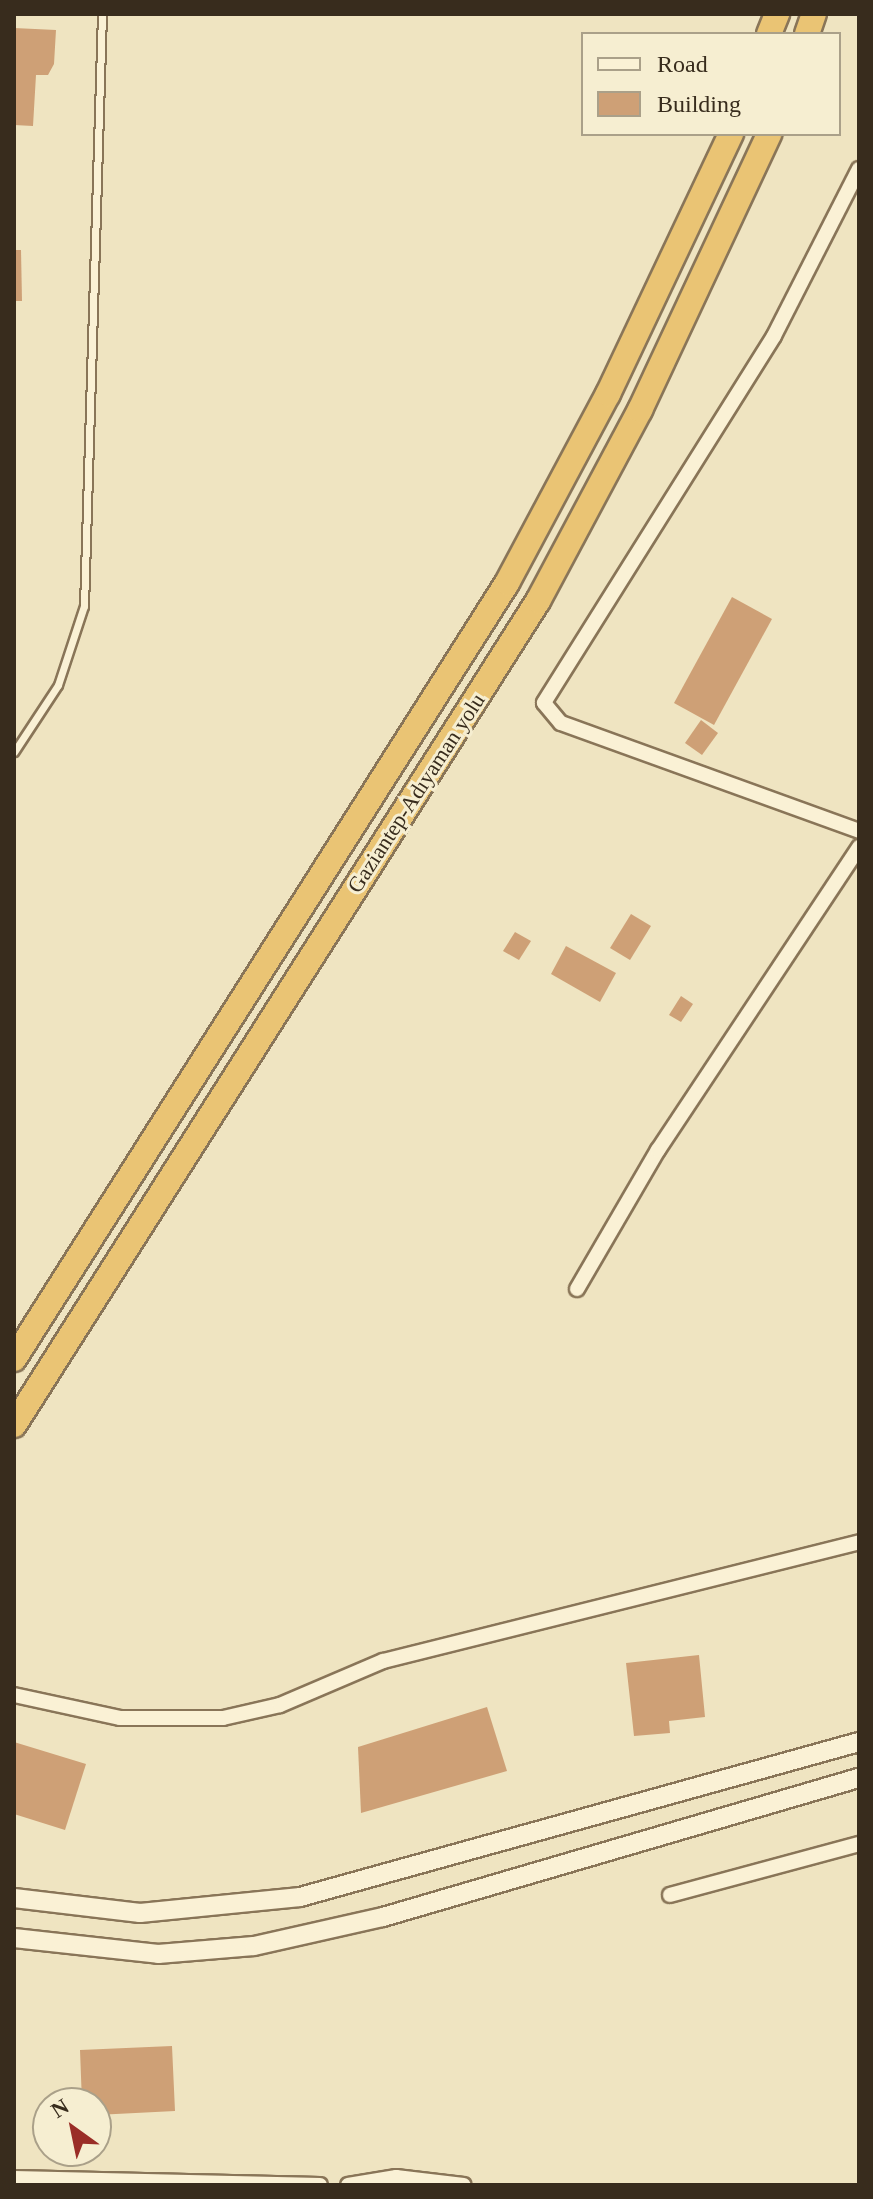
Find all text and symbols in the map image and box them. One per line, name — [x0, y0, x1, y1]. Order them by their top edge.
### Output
legend — [581, 32, 841, 136]
text: Road — [657, 51, 708, 77]
text: Building — [657, 91, 741, 117]
street label: Gaziantep-Adıyaman yolu — [342, 688, 490, 898]
north arrow — [32, 2087, 112, 2167]
text: N — [46, 2093, 73, 2123]

